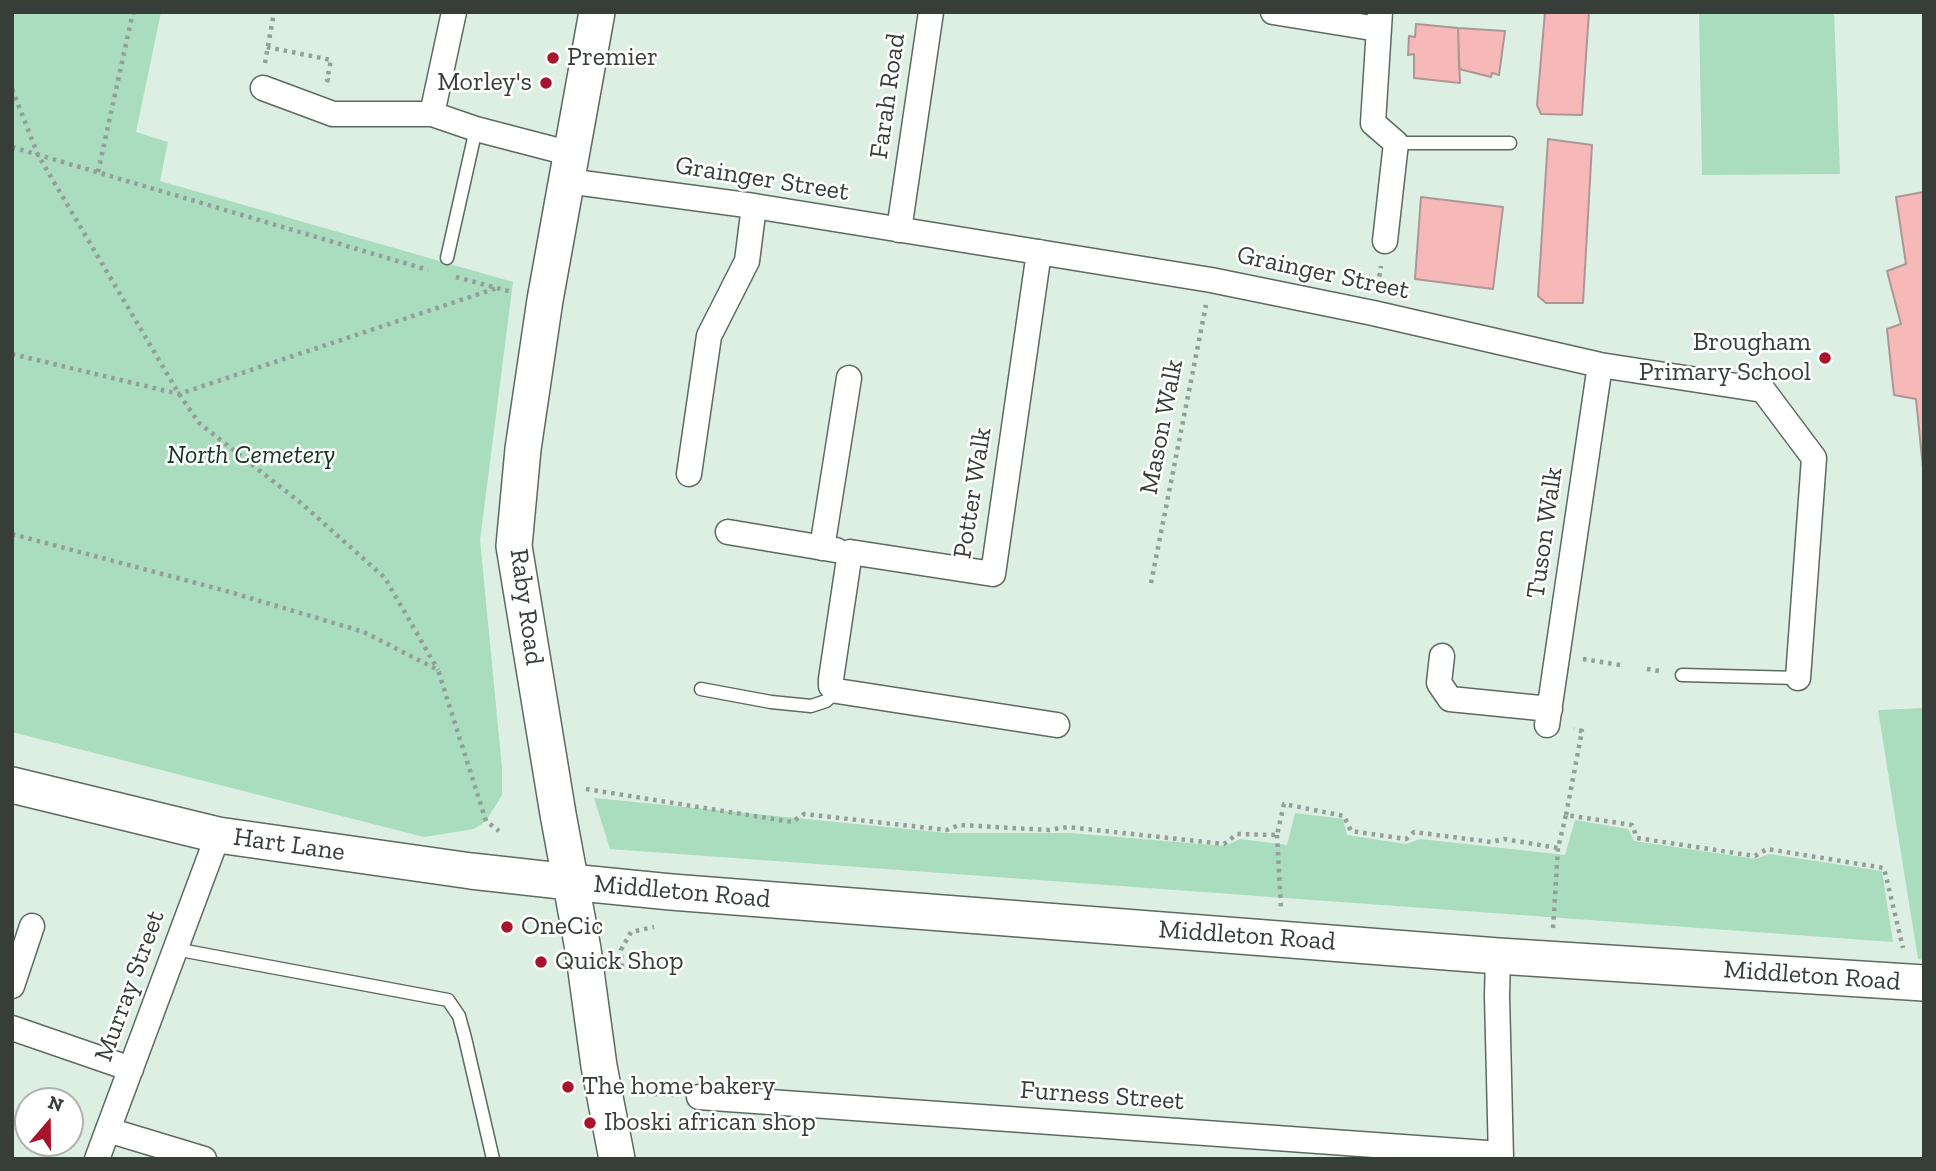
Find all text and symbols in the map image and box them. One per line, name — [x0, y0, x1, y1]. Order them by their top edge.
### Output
street label: Farah Road — [864, 31, 912, 161]
place label: Premier — [567, 42, 658, 74]
marker: Premier — [545, 50, 561, 66]
place label: Morley's — [437, 67, 532, 99]
marker: Morley's — [538, 75, 554, 91]
street label: Grainger Street — [673, 150, 851, 208]
street label: Grainger Street — [1234, 240, 1412, 306]
place label: Brougham Primary School — [1639, 327, 1811, 388]
marker: Brougham Primary School — [1817, 350, 1833, 366]
street label: Mason Walk — [1134, 357, 1190, 497]
street label: Potter Walk — [947, 425, 999, 561]
park label: North Cemetery — [167, 440, 335, 472]
street label: Tuson Walk — [1520, 465, 1570, 601]
street label: Raby Road — [502, 547, 550, 667]
street label: Hart Lane — [231, 822, 347, 868]
street label: Middleton Road — [592, 869, 772, 915]
street label: Murray Street — [88, 906, 172, 1066]
place label: OneCic — [521, 911, 603, 943]
street label: Middleton Road — [1157, 914, 1337, 958]
marker: OneCic — [499, 919, 515, 935]
place label: Quick Shop — [555, 946, 683, 978]
marker: Quick Shop — [533, 954, 549, 970]
street label: Middleton Road — [1722, 954, 1902, 998]
place label: The home bakery — [582, 1071, 775, 1103]
street label: Furness Street — [1019, 1075, 1185, 1117]
marker: The home bakery — [560, 1079, 576, 1095]
north arrow — [14, 1087, 84, 1157]
text: N — [45, 1090, 66, 1117]
place label: Iboski african shop — [604, 1107, 816, 1139]
marker: Iboski african shop — [582, 1115, 598, 1131]

